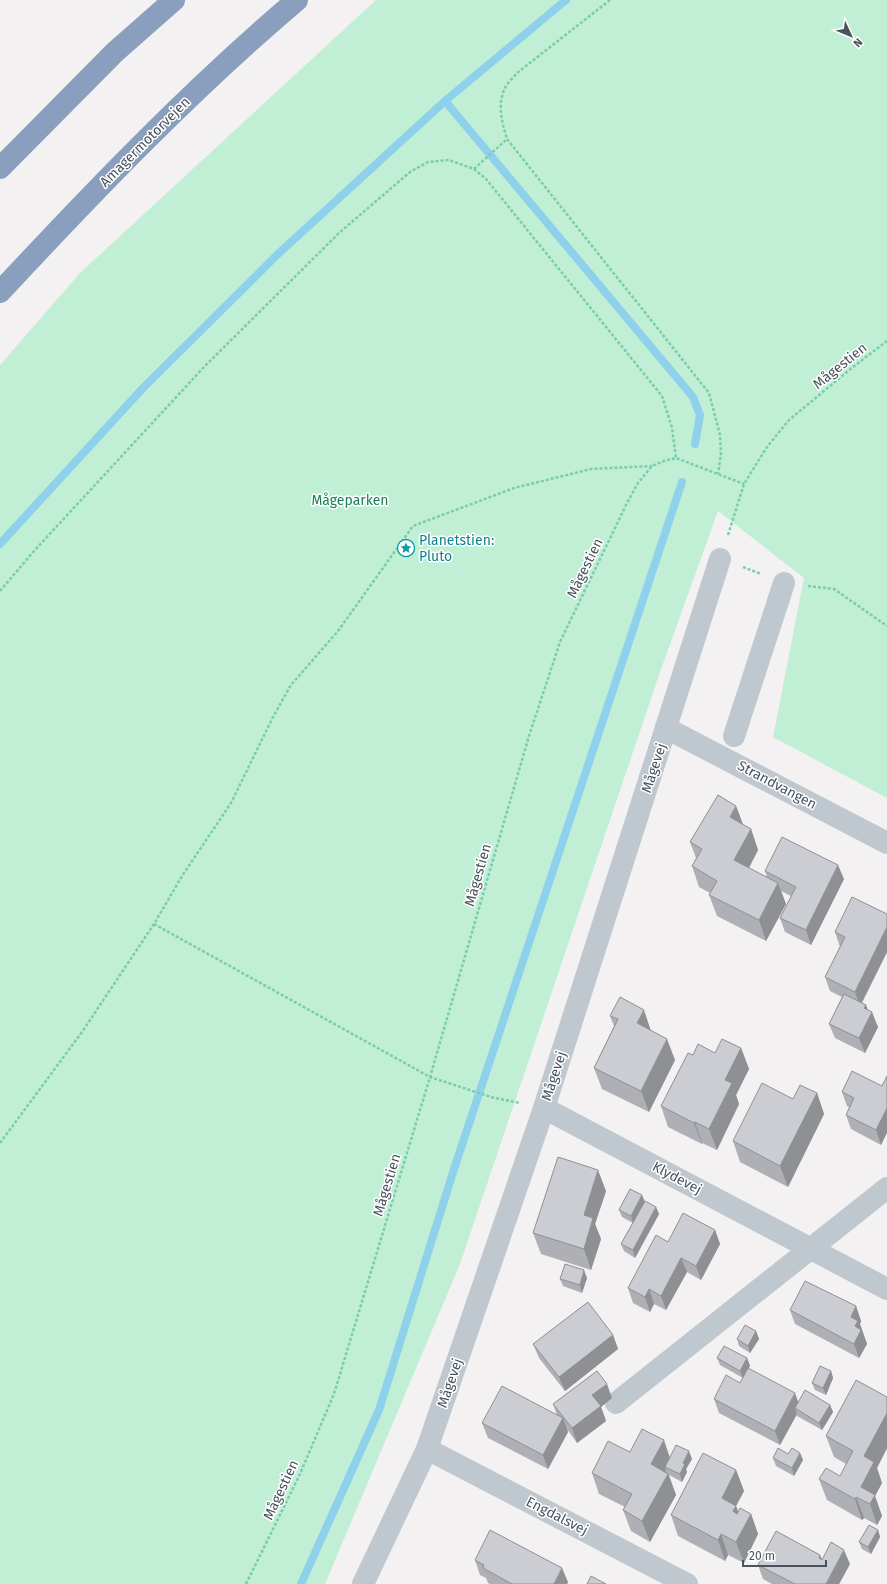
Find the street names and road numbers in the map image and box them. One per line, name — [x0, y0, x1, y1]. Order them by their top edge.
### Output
street label: Amagermotorvejen — [96, 93, 194, 191]
street label: Mågestien — [810, 339, 870, 393]
street label: Mågestien — [563, 535, 607, 601]
street label: Mågevej — [638, 741, 670, 795]
street label: Strandvangen — [735, 757, 819, 813]
street label: Mågestien — [461, 842, 495, 908]
street label: Mågevej — [538, 1049, 570, 1103]
street label: Mågestien — [369, 1152, 405, 1218]
street label: Klydevej — [649, 1158, 705, 1198]
street label: Mågevej — [434, 1356, 466, 1410]
street label: Mågestien — [260, 1457, 302, 1523]
street label: Engdalsvej — [523, 1493, 591, 1539]

